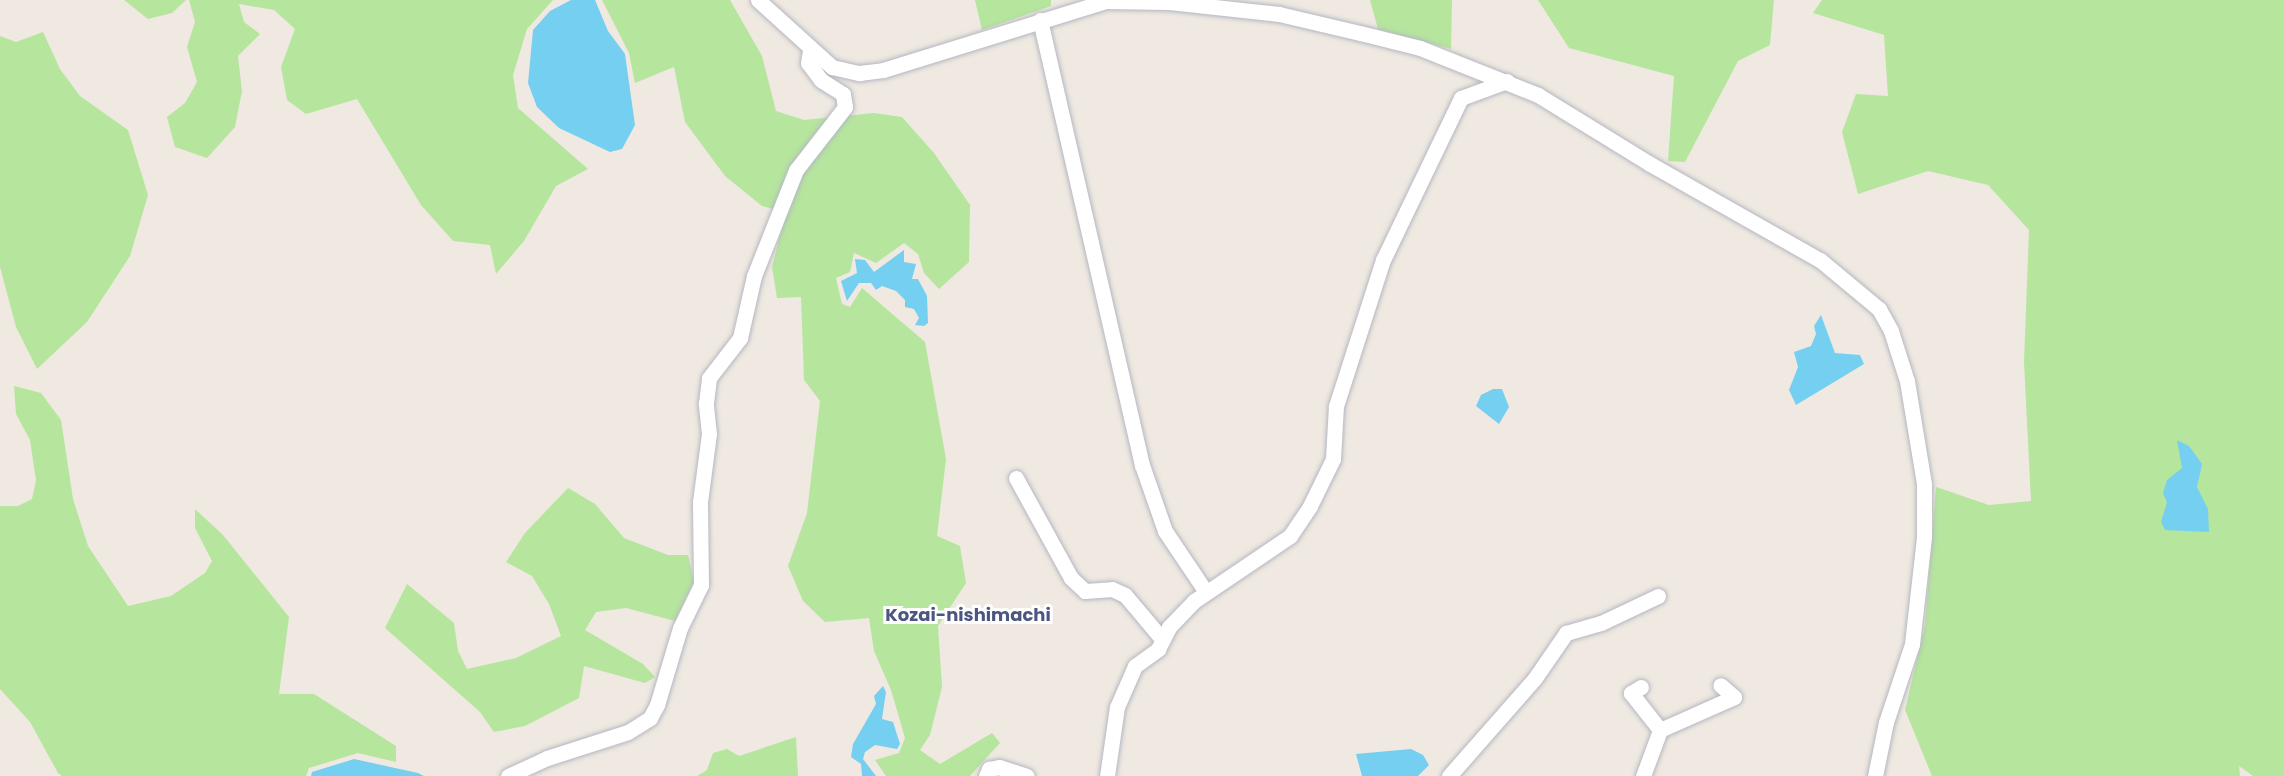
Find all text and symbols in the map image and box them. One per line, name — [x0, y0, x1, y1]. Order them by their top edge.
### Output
district label: Kozai-nishimachi — [885, 604, 1051, 626]

